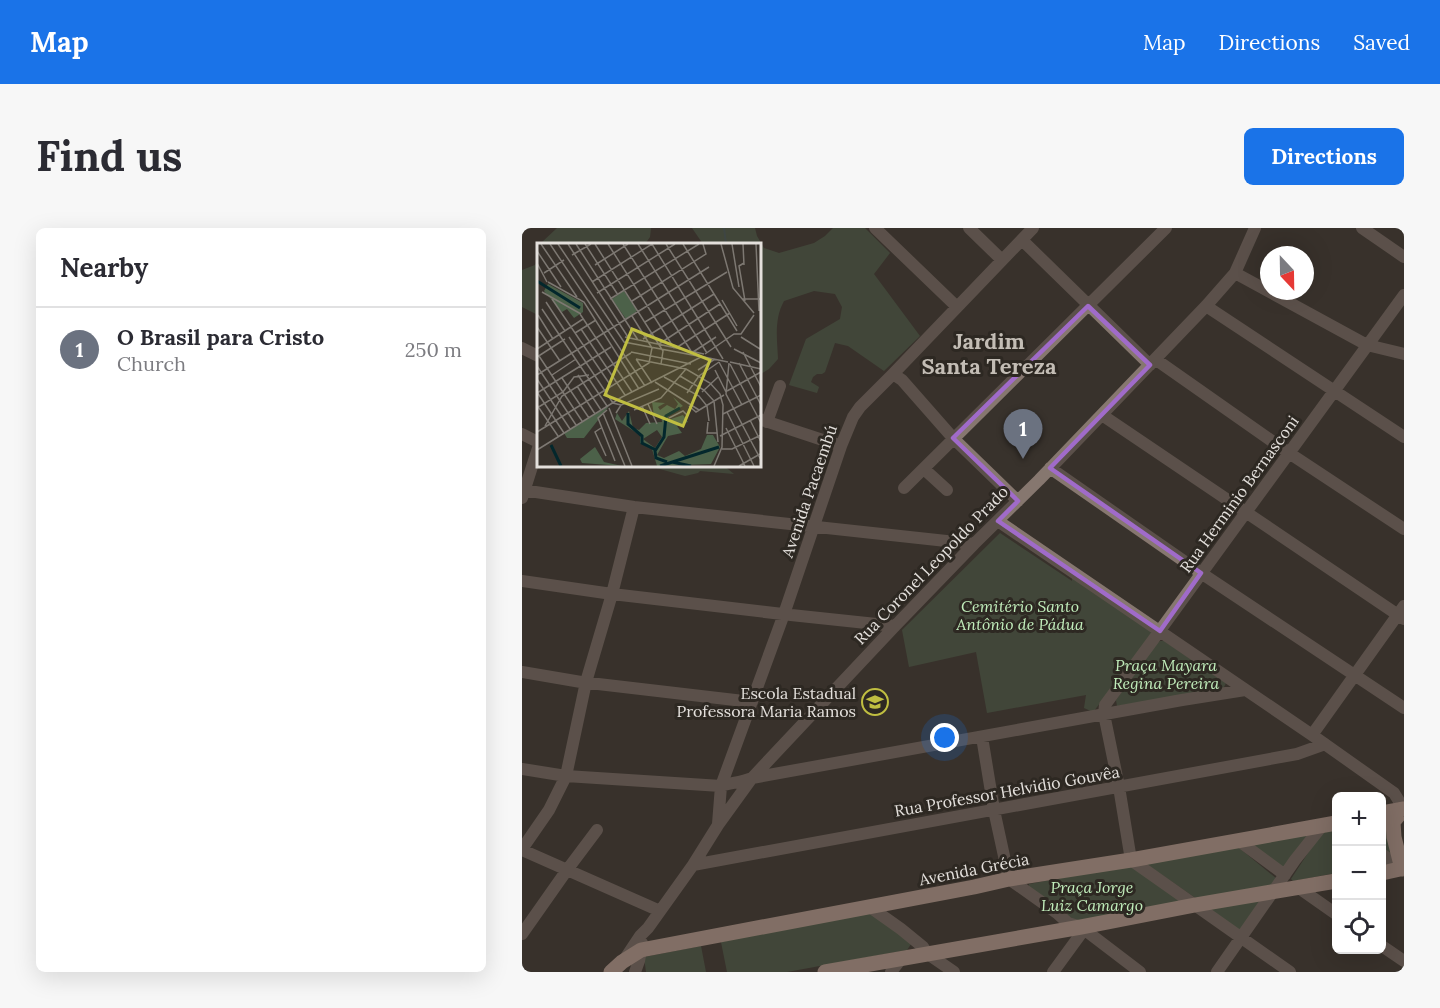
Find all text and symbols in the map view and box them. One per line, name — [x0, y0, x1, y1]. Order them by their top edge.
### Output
text: Map — [30, 24, 89, 60]
text: Map — [1143, 29, 1186, 56]
text: Directions — [1219, 29, 1320, 56]
text: Saved — [1353, 29, 1410, 56]
button: Directions — [1244, 128, 1404, 185]
text: Find us — [36, 129, 182, 183]
inset map — [537, 243, 760, 466]
north arrow — [1260, 246, 1314, 300]
text: Nearby — [60, 251, 148, 284]
text: O Brasil para Cristo — [117, 323, 324, 351]
district label: Jardim Santa Tereza — [921, 327, 1057, 380]
text: 1 — [75, 337, 84, 362]
text: 250 m — [405, 337, 462, 362]
text: Church — [117, 351, 186, 376]
pin: 1 — [1004, 410, 1042, 459]
street label: Rua Herminio Bernasconi — [1175, 412, 1303, 576]
street label: Avenida Pacaembú — [777, 422, 841, 561]
street label: Rua Coronel Leopoldo Prado — [850, 481, 1012, 649]
park label: Cemitério Santo Antônio de Pádua — [955, 596, 1084, 634]
park label: Praça Mayara Regina Pereira — [1113, 655, 1220, 693]
place label: Escola Estadual Professora Maria Ramos — [677, 683, 856, 721]
school or university icon: Escola Estadual Professora Maria Ramos — [860, 687, 890, 717]
your location — [930, 723, 959, 752]
street label: Rua Professor Helvidio Gouvêa — [893, 761, 1121, 821]
map controls — [1332, 792, 1386, 954]
button: + — [1332, 792, 1386, 846]
button: − — [1332, 846, 1386, 900]
street label: Avenida Grécia — [916, 849, 1031, 890]
park label: Praça Jorge Luiz Camargo — [1041, 877, 1143, 915]
button: locate — [1332, 900, 1386, 954]

